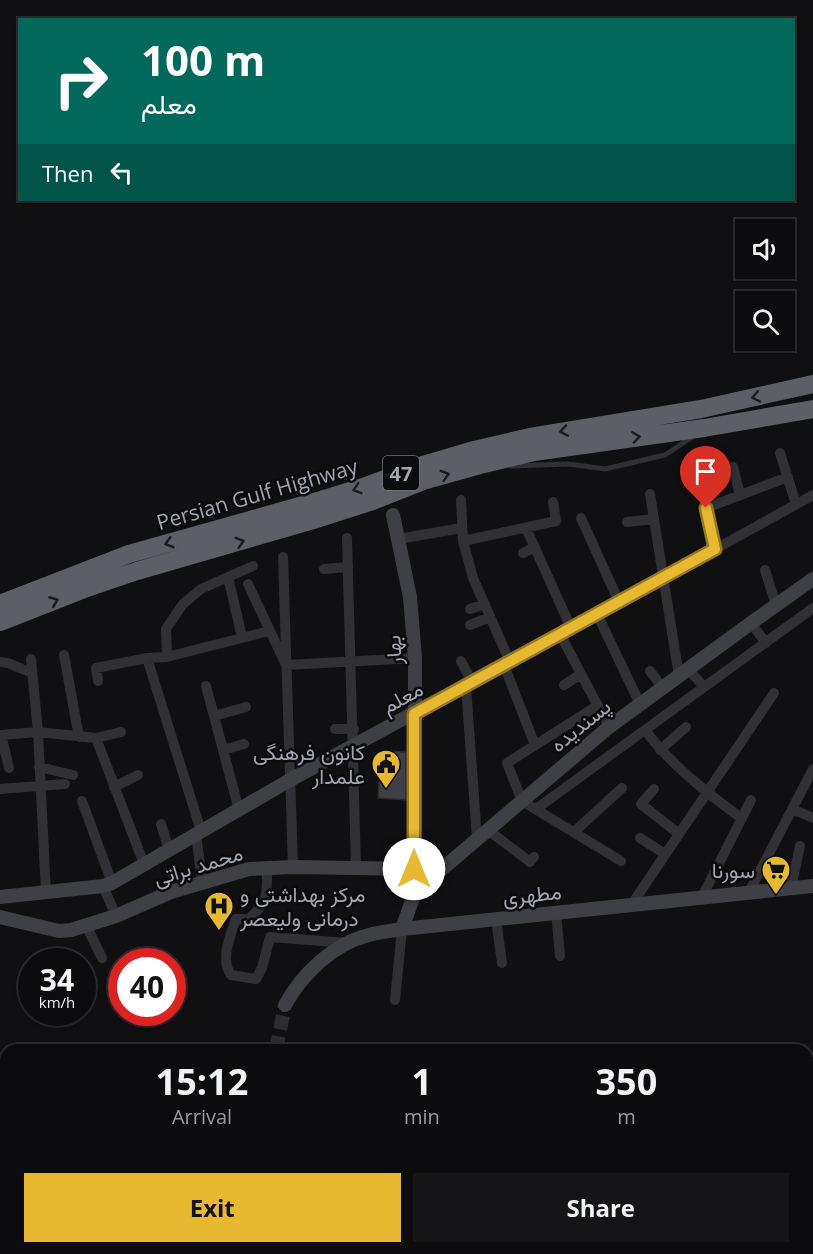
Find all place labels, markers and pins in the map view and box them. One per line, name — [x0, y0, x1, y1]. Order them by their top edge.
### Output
pin — [680, 446, 731, 508]
place label: کانون فرهنگی علمدار — [253, 738, 365, 790]
public building icon: کانون فرهنگی علمدار — [370, 748, 402, 790]
supermarket icon: سورنا — [760, 854, 792, 896]
place label: سورنا — [712, 856, 755, 884]
place label: مرکز بهداشتی و درمانی ولیعصر — [239, 880, 365, 932]
hospital icon: مرکز بهداشتی و درمانی ولیعصر — [203, 890, 235, 932]

